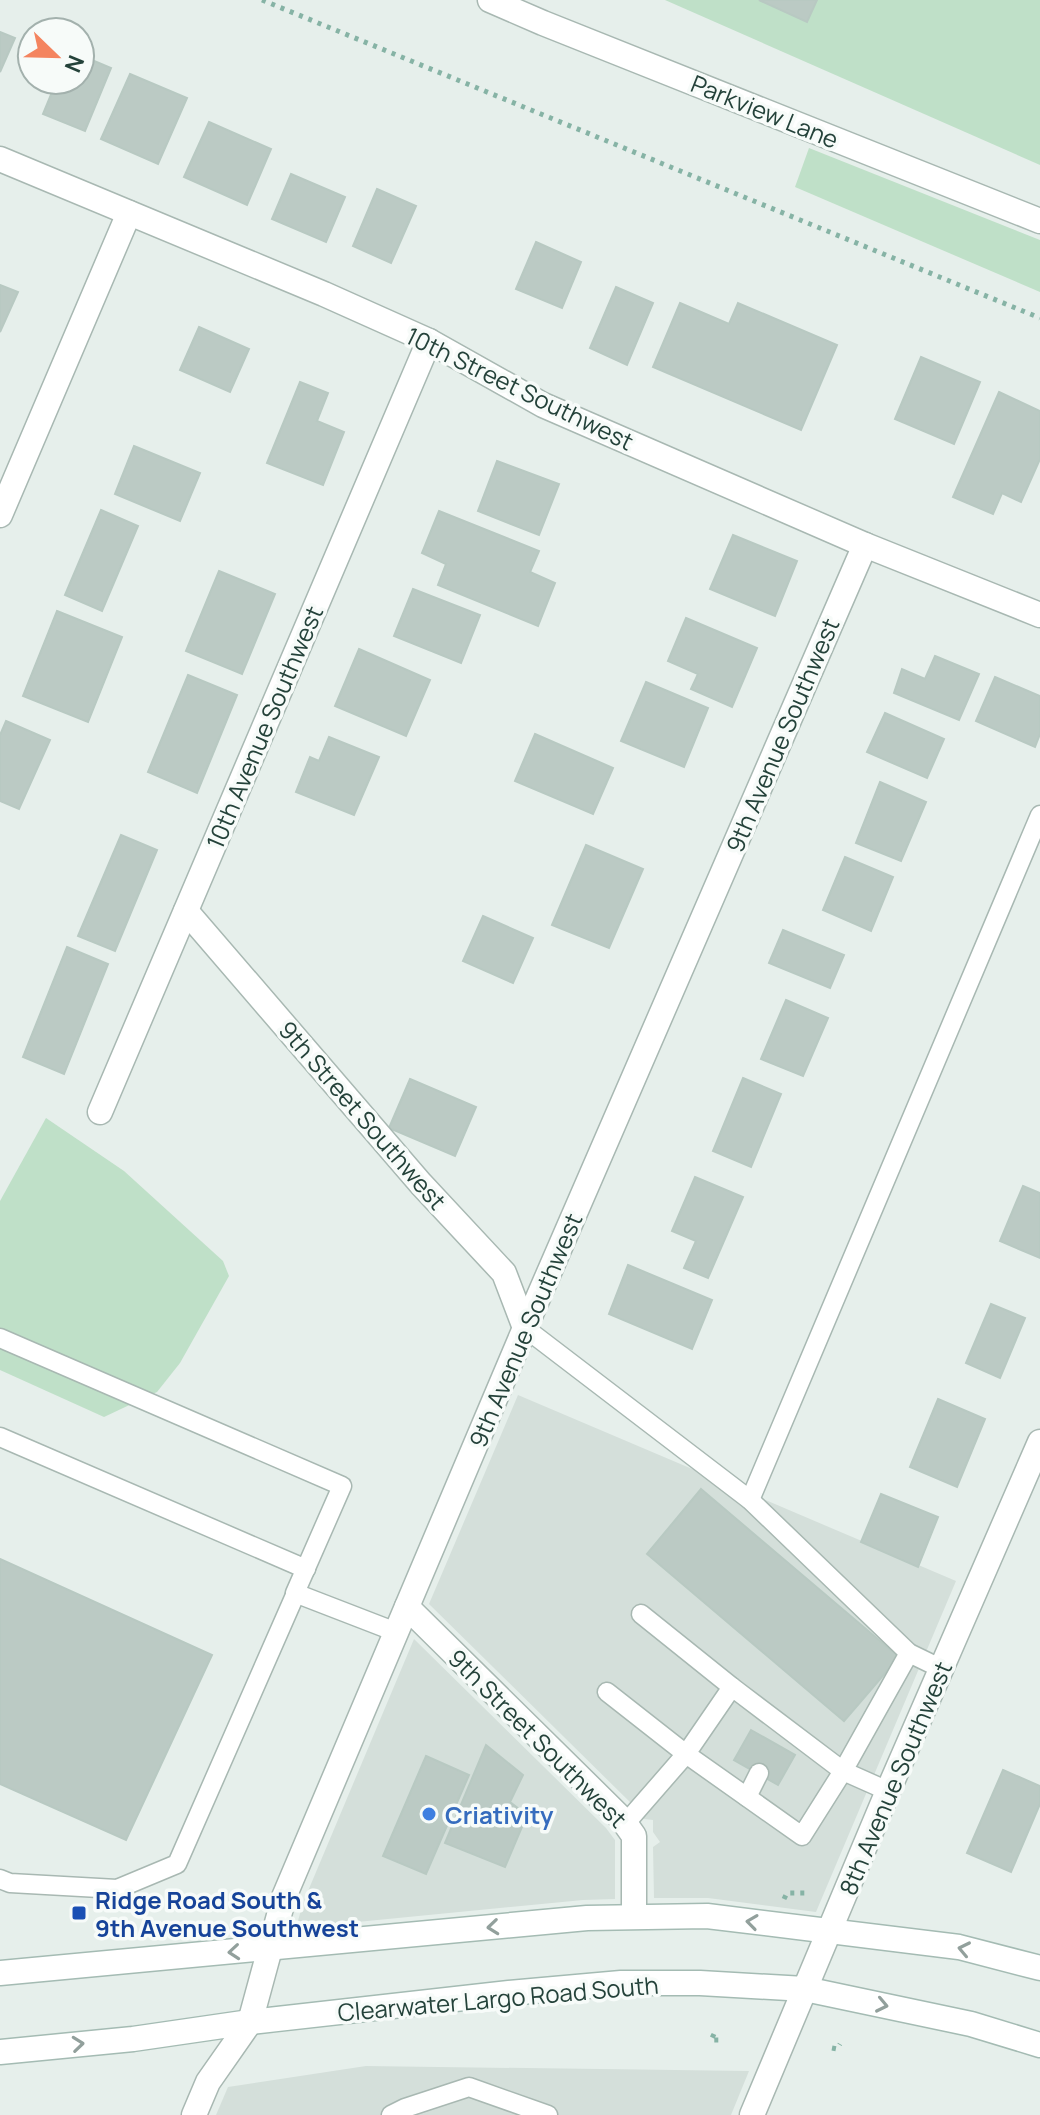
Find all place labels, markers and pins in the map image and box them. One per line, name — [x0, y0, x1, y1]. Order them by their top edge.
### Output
place label: Criativity — [445, 1798, 554, 1831]
marker: Criativity — [420, 1805, 438, 1823]
place label: Ridge Road South & 9th Avenue Southwest — [95, 1883, 359, 1944]
marker: Ridge Road South & 9th Avenue Southwest — [70, 1904, 88, 1922]

